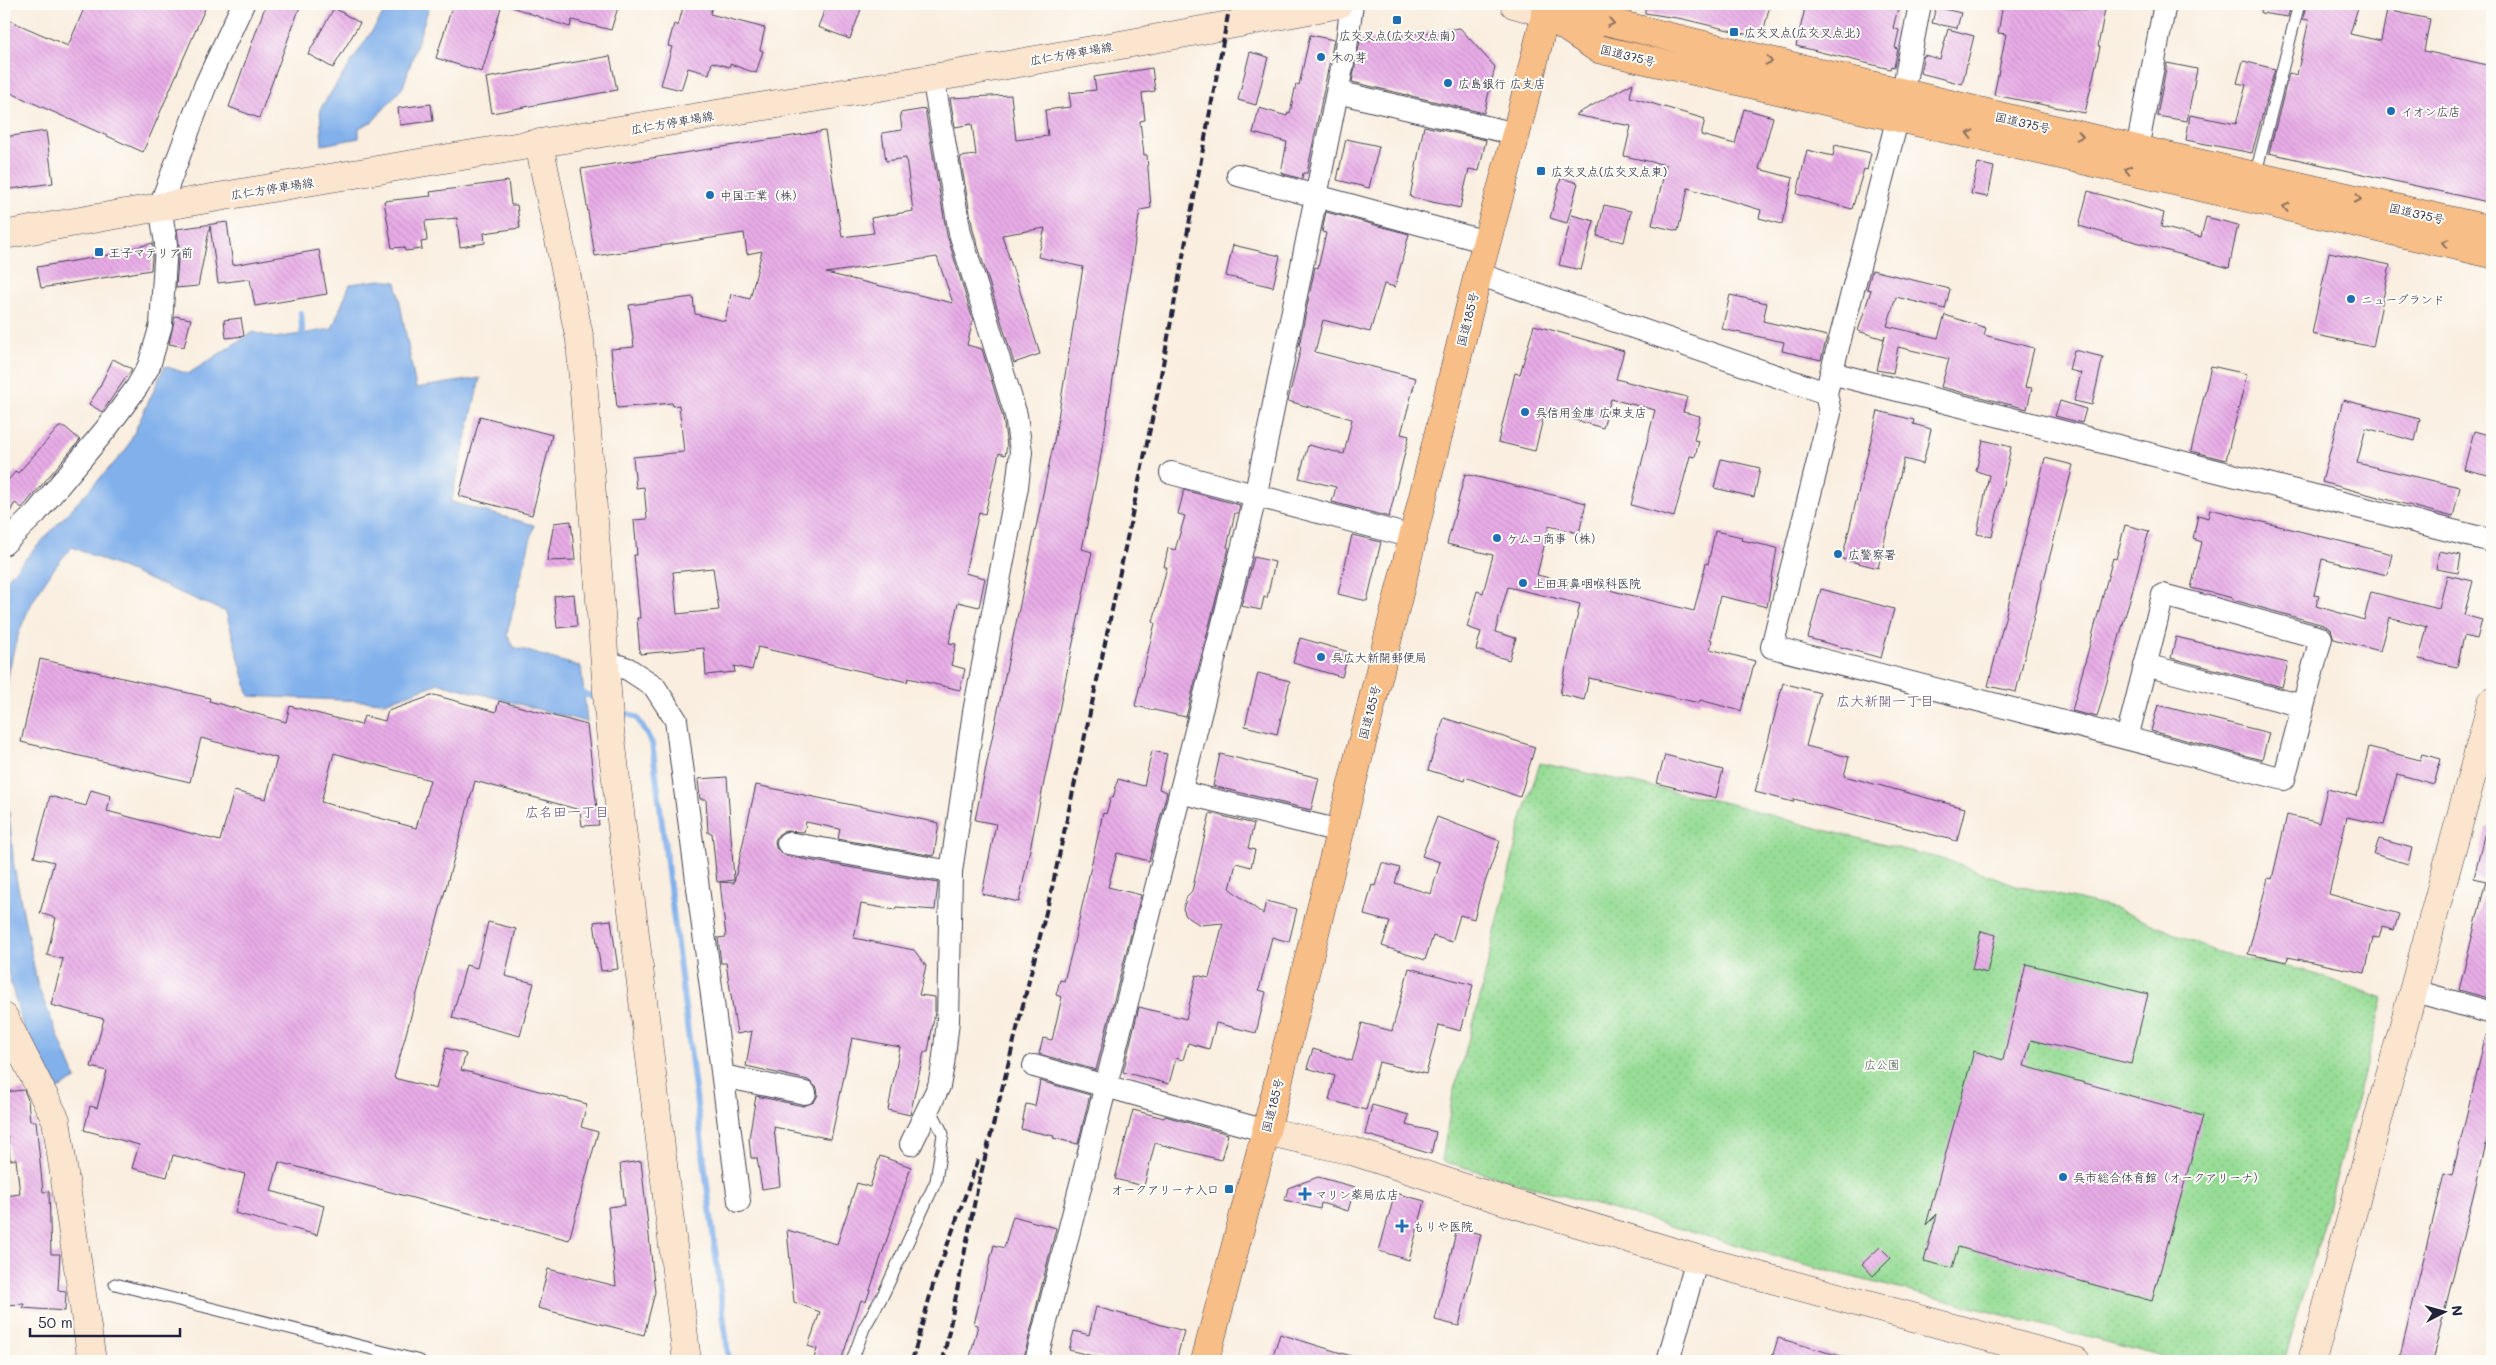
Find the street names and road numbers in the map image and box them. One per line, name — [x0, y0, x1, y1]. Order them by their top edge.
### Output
street label: 広仁方停車場線 — [1028, 38, 1114, 68]
street label: 国道375号 — [1599, 40, 1657, 70]
street label: 広仁方停車場線 — [629, 107, 715, 137]
street label: 国道375号 — [1994, 108, 2052, 136]
street label: 広仁方停車場線 — [229, 174, 315, 202]
street label: 国道375号 — [2388, 199, 2446, 227]
street label: 国道185号 — [1453, 290, 1481, 348]
street label: 国道185号 — [1355, 683, 1383, 741]
street label: 国道185号 — [1258, 1076, 1286, 1134]

